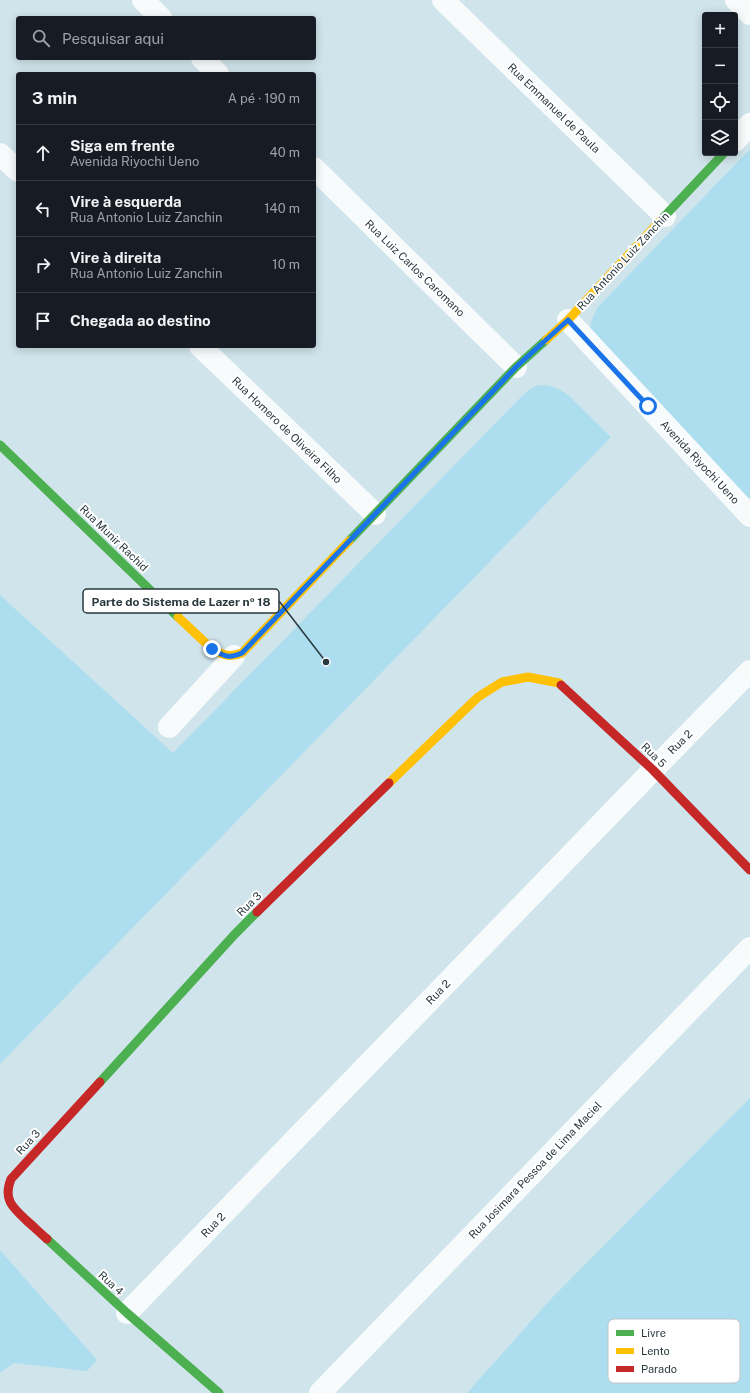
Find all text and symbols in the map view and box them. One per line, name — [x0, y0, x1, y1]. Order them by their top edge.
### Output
map controls — [702, 12, 738, 156]
button: + — [702, 12, 738, 48]
search box — [16, 16, 316, 60]
icon: search — [30, 27, 52, 49]
text: Pesquisar aqui — [62, 30, 164, 47]
button: − — [702, 48, 738, 84]
street label: Rua Emmanuel de Paula — [505, 61, 603, 155]
button: locate — [702, 84, 738, 120]
text: 3 min — [32, 88, 77, 108]
text: A pé · 190 m — [228, 91, 300, 106]
button: layers — [702, 120, 738, 156]
text: Siga em frente — [70, 137, 175, 154]
icon: ahead — [32, 142, 54, 164]
text: 40 m — [269, 145, 300, 160]
text: Avenida Riyochi Ueno — [70, 154, 199, 169]
text: Vire à esquerda — [70, 193, 182, 210]
icon: left — [32, 198, 54, 220]
text: 140 m — [264, 201, 300, 216]
text: Rua Antonio Luiz Zanchin — [70, 210, 223, 225]
street label: Rua Antonio Luiz Zanchin — [575, 210, 671, 312]
street label: Rua Luiz Carlos Caromano — [363, 217, 467, 319]
text: Vire à direita — [70, 249, 161, 266]
icon: right — [32, 254, 54, 276]
text: 10 m — [272, 257, 300, 272]
text: Rua Antonio Luiz Zanchin — [70, 266, 223, 281]
icon: arrive — [32, 310, 54, 332]
text: Chegada ao destino — [70, 312, 211, 329]
street label: Rua Homero de Oliveira Filho — [230, 374, 344, 486]
route start — [639, 397, 657, 415]
street label: Avenida Riyochi Ueno — [658, 418, 742, 506]
street label: Rua Munir Rachid — [78, 503, 150, 573]
callout: Parte do Sistema de Lazer nº 18 — [83, 589, 279, 613]
text: Parte do Sistema de Lazer nº 18 — [92, 595, 270, 609]
route end — [203, 640, 221, 658]
street label: Rua 2 — [665, 727, 695, 757]
street label: Rua 5 — [639, 740, 669, 770]
street label: Rua 3 — [234, 889, 264, 919]
street label: Rua 2 — [424, 977, 453, 1007]
street label: Rua Josimara Pessoa de Lima Maciel — [466, 1099, 604, 1241]
street label: Rua 3 — [14, 1127, 42, 1157]
street label: Rua 2 — [199, 1210, 228, 1240]
street label: Rua 4 — [96, 1269, 126, 1297]
legend — [608, 1319, 740, 1383]
text: Livre — [641, 1327, 666, 1339]
text: Lento — [641, 1345, 670, 1357]
text: Parado — [641, 1363, 677, 1375]

